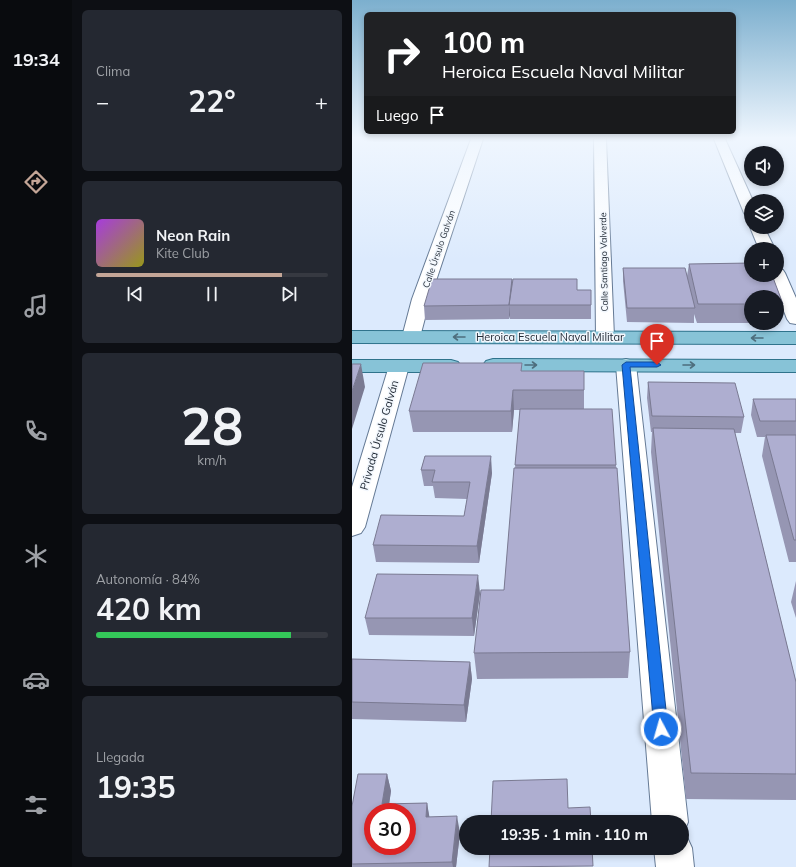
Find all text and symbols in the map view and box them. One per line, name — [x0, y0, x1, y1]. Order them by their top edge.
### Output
text: 100 m — [442, 25, 525, 60]
icon: right — [376, 28, 428, 80]
text: 19:34 — [12, 48, 60, 71]
text: Heroica Escuela Naval Militar — [442, 60, 684, 83]
text: Clima — [96, 63, 130, 79]
text: 22° — [188, 82, 236, 120]
text: − — [96, 88, 109, 116]
text: + — [315, 88, 328, 116]
icon: arrive — [426, 104, 448, 126]
text: Luego — [376, 106, 418, 125]
map controls — [744, 146, 784, 330]
button: sound — [744, 146, 784, 186]
icon: directions — [22, 168, 50, 196]
button: layers — [744, 194, 784, 234]
street label: Calle Úrsulo Galván — [419, 208, 457, 289]
street label: Calle Santiago Valverde — [597, 212, 610, 312]
text: Neon Rain — [156, 226, 230, 245]
button: + — [744, 242, 784, 282]
text: Kite Club — [156, 245, 210, 261]
icon: previous — [124, 283, 146, 305]
icon: pause — [201, 283, 223, 305]
icon: next — [278, 283, 300, 305]
button: − — [744, 290, 784, 330]
icon: music — [22, 292, 50, 320]
pin — [640, 324, 674, 365]
street label: Heroica Escuela Naval Militar — [476, 330, 624, 344]
icon: arrive — [646, 330, 668, 352]
one-way arrow — [453, 333, 466, 341]
one-way arrow — [751, 334, 764, 342]
one-way arrow — [524, 361, 537, 369]
one-way arrow — [682, 361, 695, 369]
street label: Privada Úrsulo Galván — [357, 378, 401, 492]
text: 28 — [181, 393, 243, 458]
icon: phone — [22, 417, 50, 445]
text: km/h — [197, 452, 227, 468]
icon: climate — [22, 542, 50, 570]
text: Autonomía · 84% — [96, 571, 200, 587]
text: 420 km — [96, 590, 202, 628]
icon: car — [22, 666, 50, 694]
position arrow — [640, 708, 682, 750]
text: Llegada — [96, 749, 145, 765]
text: 19:35 — [96, 768, 175, 806]
icon: filters — [22, 791, 50, 819]
speed limit sign: 30 — [364, 803, 416, 855]
text: 19:35 · 1 min · 110 m — [500, 825, 648, 844]

